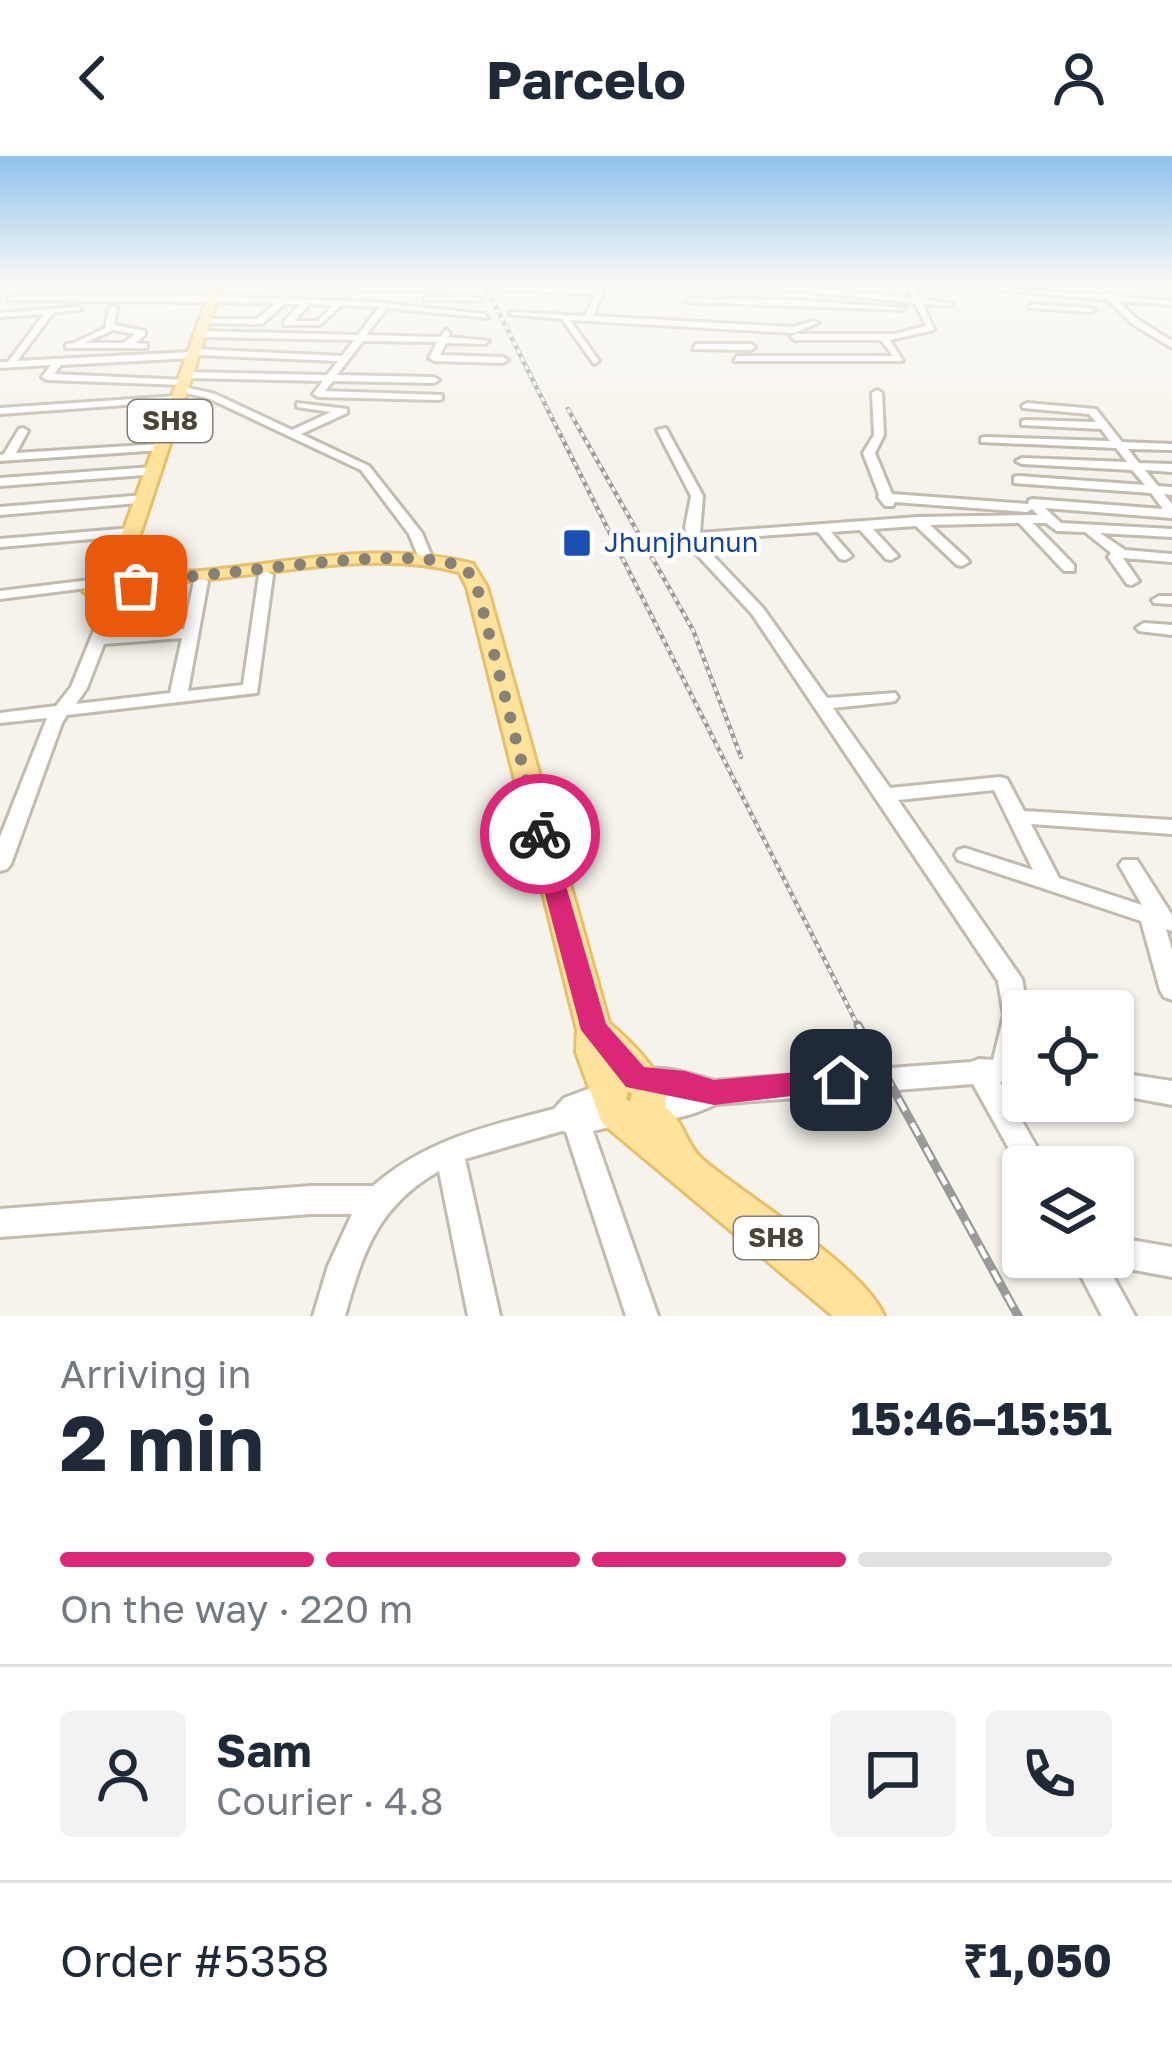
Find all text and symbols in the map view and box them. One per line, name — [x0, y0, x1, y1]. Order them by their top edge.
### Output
icon: back — [60, 45, 126, 111]
icon: person — [1046, 45, 1112, 111]
text: Parcelo — [486, 46, 686, 111]
road number: SH8 — [128, 400, 212, 442]
place label: Jhunjhunun — [604, 526, 758, 558]
marker: Jhunjhunun — [561, 527, 593, 559]
pin — [85, 535, 187, 637]
icon: bag — [103, 553, 169, 619]
courier — [480, 774, 600, 894]
icon: bike — [507, 801, 573, 867]
map controls — [1002, 990, 1134, 1278]
button: locate — [1002, 990, 1134, 1122]
pin — [790, 1029, 892, 1131]
icon: home — [808, 1047, 874, 1113]
button: layers — [1002, 1146, 1134, 1278]
road number: SH8 — [734, 1217, 818, 1259]
text: Arriving in — [60, 1350, 251, 1397]
text: 15:46–15:51 — [851, 1391, 1112, 1445]
text: 2 min — [60, 1395, 264, 1488]
text: On the way · 220 m — [60, 1585, 413, 1632]
button: person — [60, 1711, 186, 1837]
button: chat — [830, 1711, 956, 1837]
button: phone — [986, 1711, 1112, 1837]
text: Sam — [216, 1723, 312, 1777]
text: Courier · 4.8 — [216, 1777, 444, 1824]
text: Order #5358 — [60, 1933, 330, 1987]
text: ₹1,050 — [963, 1933, 1112, 1987]

